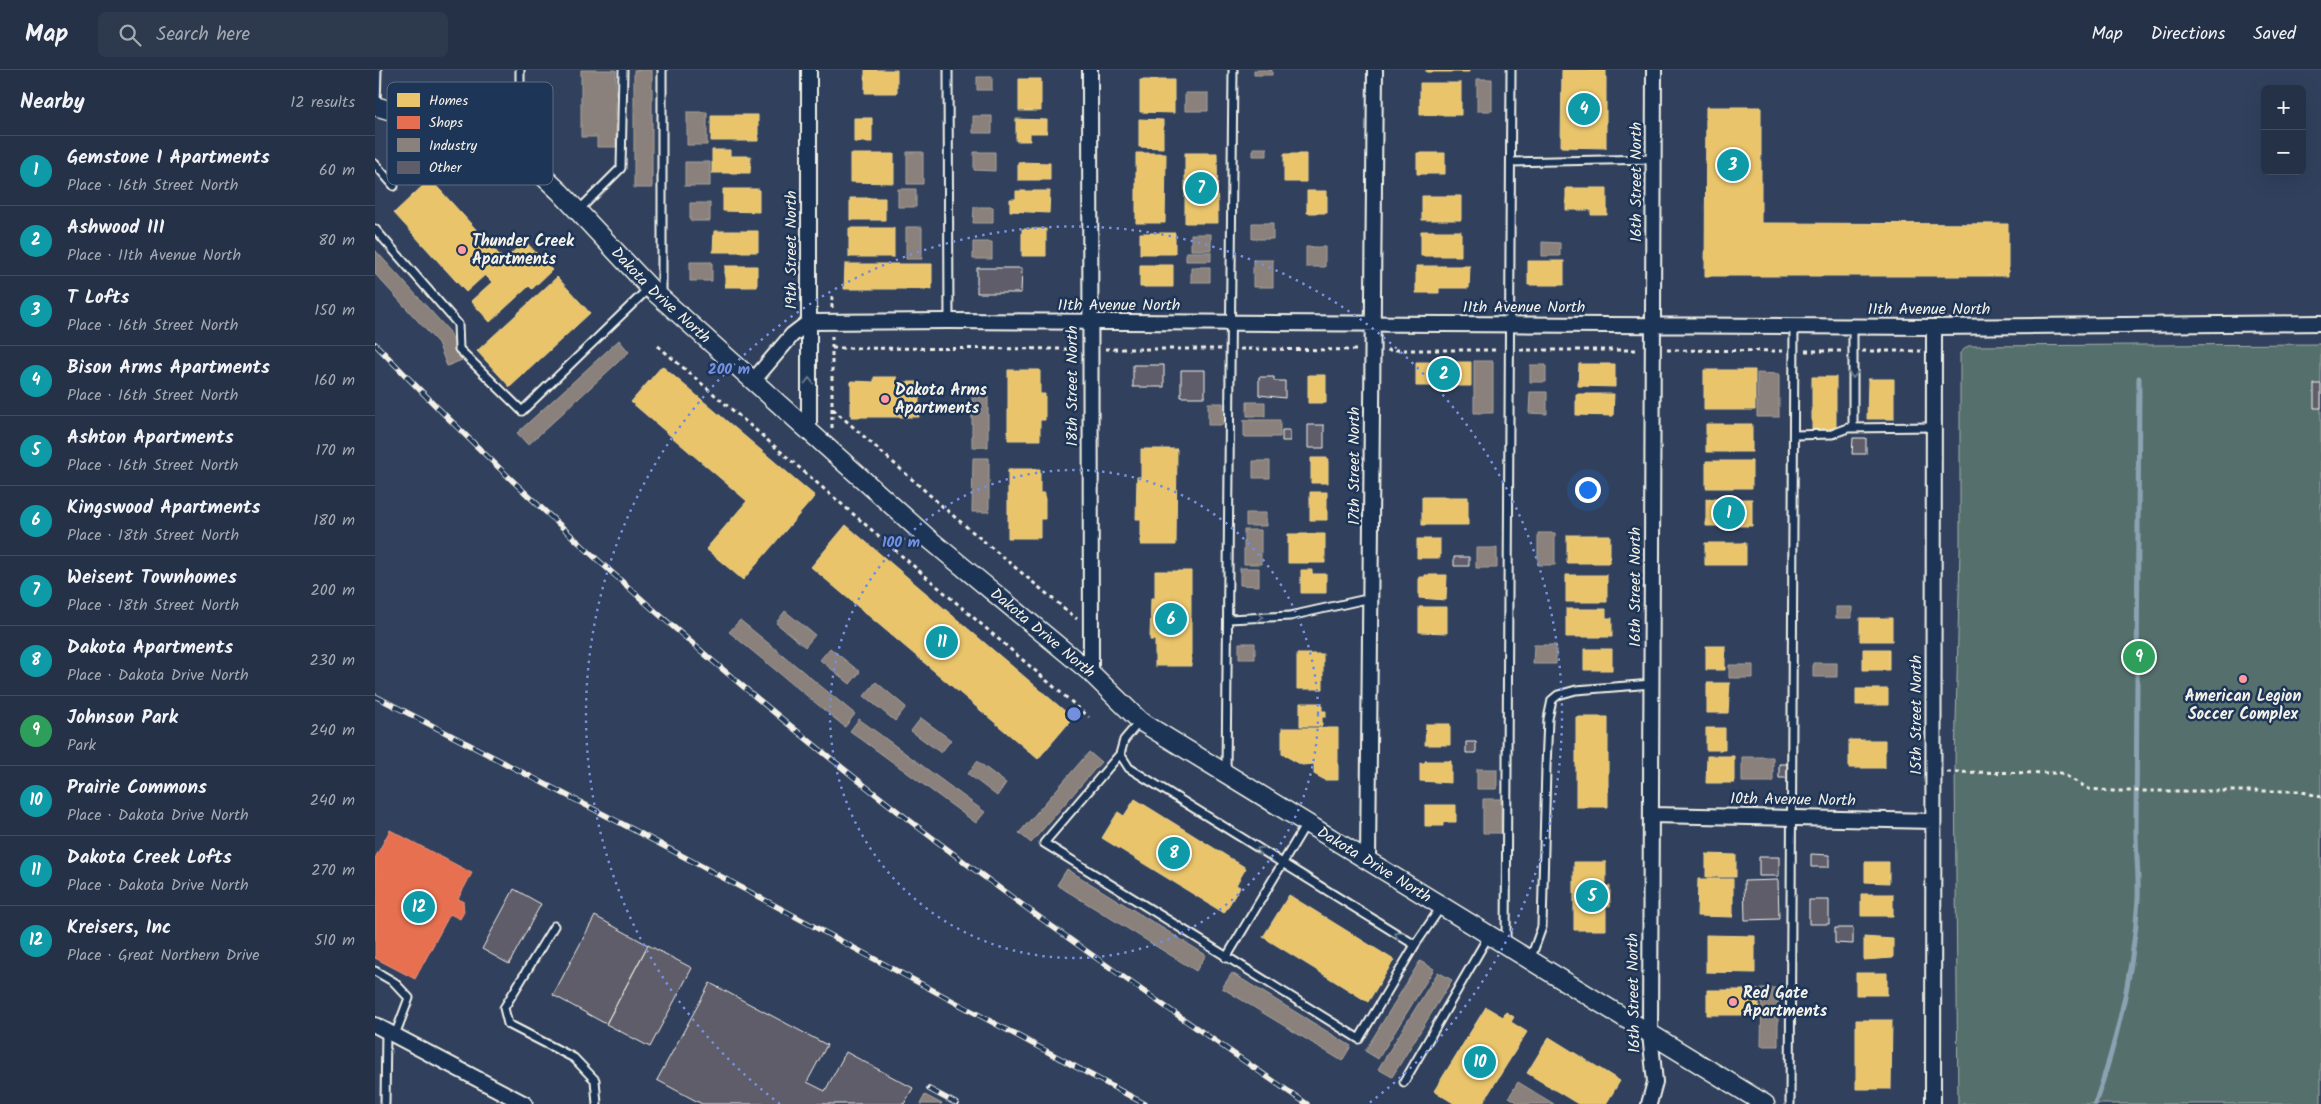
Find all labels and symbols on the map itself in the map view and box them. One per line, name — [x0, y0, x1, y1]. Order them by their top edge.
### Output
legend — [387, 82, 553, 185]
text: Homes — [429, 90, 468, 112]
pin: 4 — [1568, 90, 1600, 128]
text: Shops — [429, 112, 463, 134]
street label: 16th Street North — [1624, 122, 1649, 242]
text: Industry — [429, 135, 478, 157]
pin: 3 — [1717, 146, 1749, 184]
text: Other — [429, 157, 463, 179]
pin: 7 — [1185, 169, 1217, 207]
street label: 19th Street North — [779, 190, 804, 310]
place label: Thunder Creek Apartments — [472, 229, 575, 272]
street label: Dakota Drive North — [605, 241, 717, 350]
marker: Thunder Creek Apartments — [456, 244, 468, 256]
street label: 11th Avenue North — [1058, 293, 1180, 318]
street label: 11th Avenue North — [1463, 295, 1585, 320]
street label: 11th Avenue North — [1868, 297, 1990, 322]
street label: 18th Street North — [1060, 326, 1085, 446]
pin: 2 — [1428, 355, 1460, 393]
text: 200 m — [708, 358, 750, 382]
one-way arrow — [1848, 371, 1858, 379]
one-way arrow — [804, 377, 814, 384]
place label: Dakota Arms Apartments — [895, 378, 988, 421]
marker: Dakota Arms Apartments — [879, 393, 891, 405]
street label: 17th Street North — [1342, 407, 1367, 525]
your location — [1575, 477, 1601, 503]
pin: 1 — [1713, 494, 1745, 532]
street label: 16th Street North — [1623, 527, 1648, 647]
text: 100 m — [882, 531, 920, 555]
street label: Dakota Drive North — [984, 582, 1101, 684]
pin: 6 — [1155, 600, 1187, 638]
one-way arrow — [1256, 612, 1264, 623]
pin: 11 — [926, 623, 958, 661]
pin: 9 — [2123, 638, 2155, 676]
street label: 15th Street North — [1904, 655, 1929, 775]
marker: American Legion Soccer Complex — [2237, 673, 2249, 685]
place label: American Legion Soccer Complex — [2185, 684, 2301, 727]
centre of rings — [1065, 705, 1083, 723]
street label: 10th Avenue North — [1730, 786, 1856, 814]
street label: Dakota Drive North — [1312, 820, 1437, 909]
pin: 8 — [1158, 834, 1190, 872]
one-way arrow — [1257, 846, 1266, 856]
pin: 5 — [1576, 877, 1608, 915]
pin: 12 — [403, 888, 435, 926]
one-way arrow — [1395, 932, 1404, 942]
street label: 16th Street North — [1620, 933, 1648, 1053]
place label: Red Gate Apartments — [1743, 981, 1828, 1024]
marker: Red Gate Apartments — [1727, 996, 1739, 1008]
pin: 10 — [1464, 1043, 1496, 1081]

